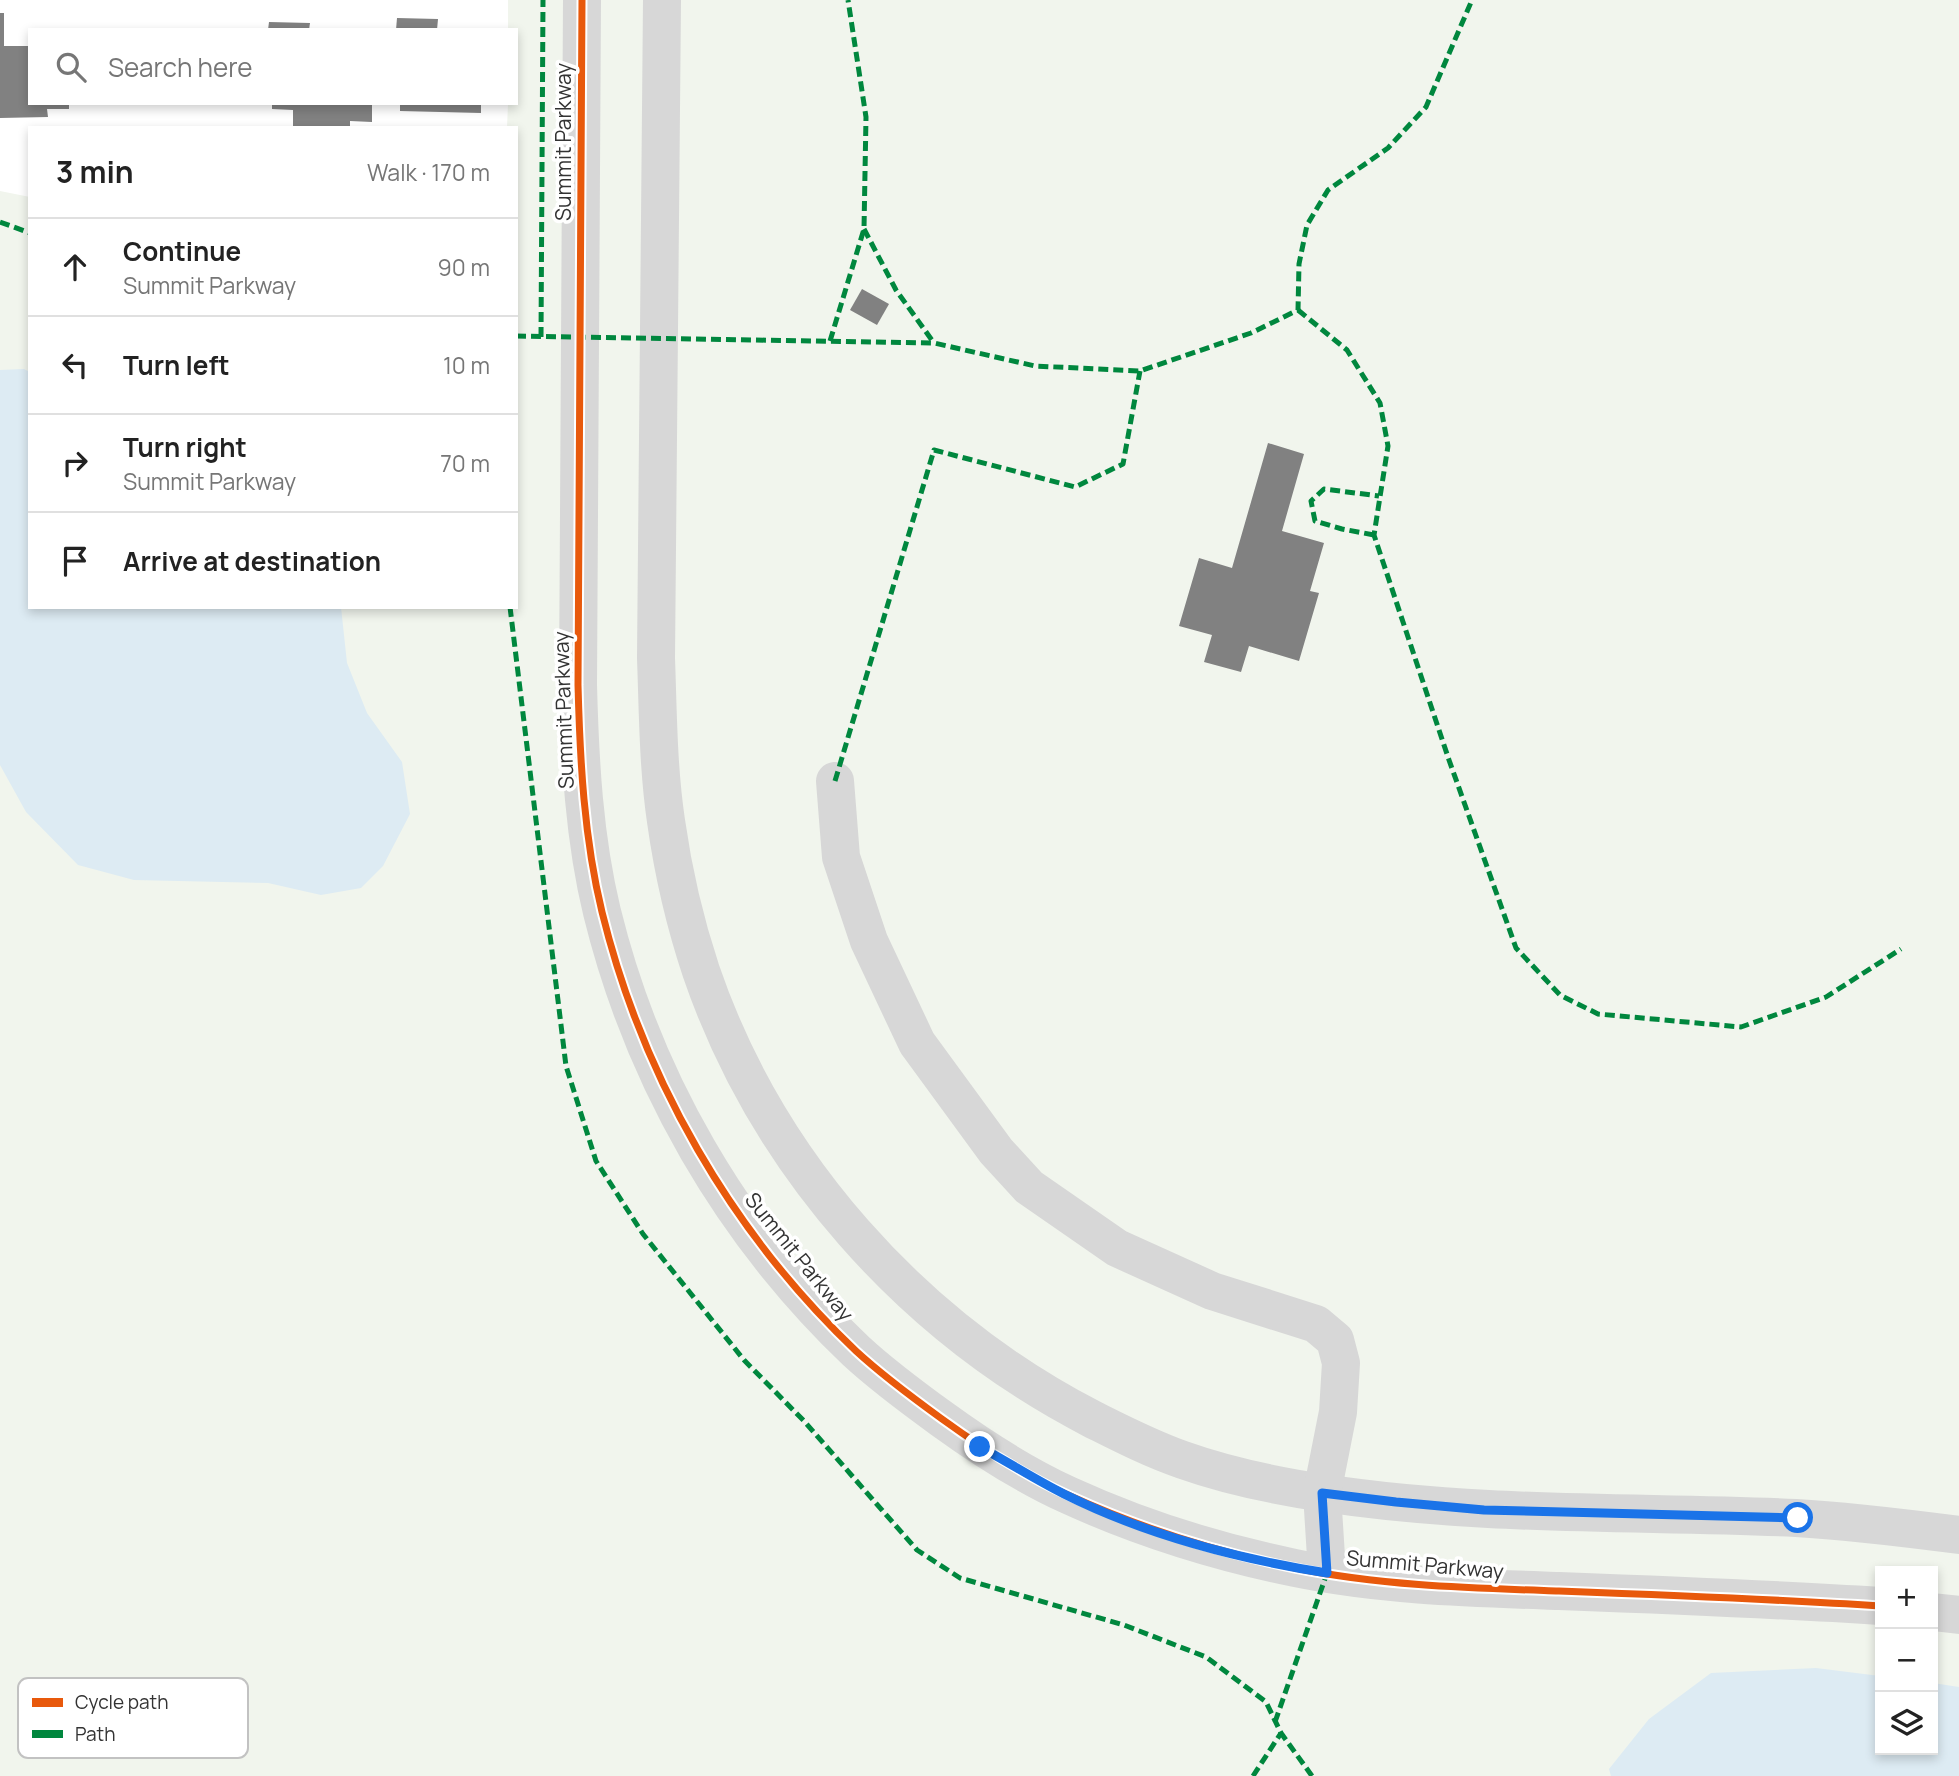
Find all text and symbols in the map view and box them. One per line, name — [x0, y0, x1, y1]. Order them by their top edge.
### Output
search box — [28, 28, 518, 105]
icon: search — [52, 48, 90, 86]
text: Search here — [108, 49, 253, 85]
street label: Summit Parkway — [549, 63, 577, 221]
text: 3 min — [56, 151, 134, 192]
text: Walk · 170 m — [367, 156, 490, 188]
text: Continue — [123, 233, 241, 269]
icon: ahead — [56, 248, 94, 286]
text: 90 m — [438, 251, 490, 283]
text: Summit Parkway — [123, 269, 296, 301]
icon: left — [56, 346, 94, 384]
text: Turn left — [123, 347, 230, 383]
text: 10 m — [443, 349, 490, 381]
text: Turn right — [123, 429, 247, 465]
icon: right — [56, 444, 94, 482]
text: 70 m — [440, 447, 490, 479]
text: Summit Parkway — [123, 465, 296, 497]
icon: arrive — [56, 542, 94, 580]
text: Arrive at destination — [123, 543, 381, 579]
street label: Summit Parkway — [546, 631, 580, 789]
street label: Summit Parkway — [739, 1186, 860, 1327]
route end — [964, 1431, 995, 1462]
route start — [1782, 1502, 1813, 1533]
street label: Summit Parkway — [1345, 1543, 1505, 1585]
map controls — [1875, 1566, 1938, 1755]
button: + — [1875, 1566, 1938, 1629]
button: − — [1875, 1629, 1938, 1692]
legend — [18, 1678, 248, 1758]
text: Cycle path — [75, 1689, 169, 1715]
button: layers — [1875, 1692, 1938, 1755]
text: Path — [75, 1721, 115, 1747]

